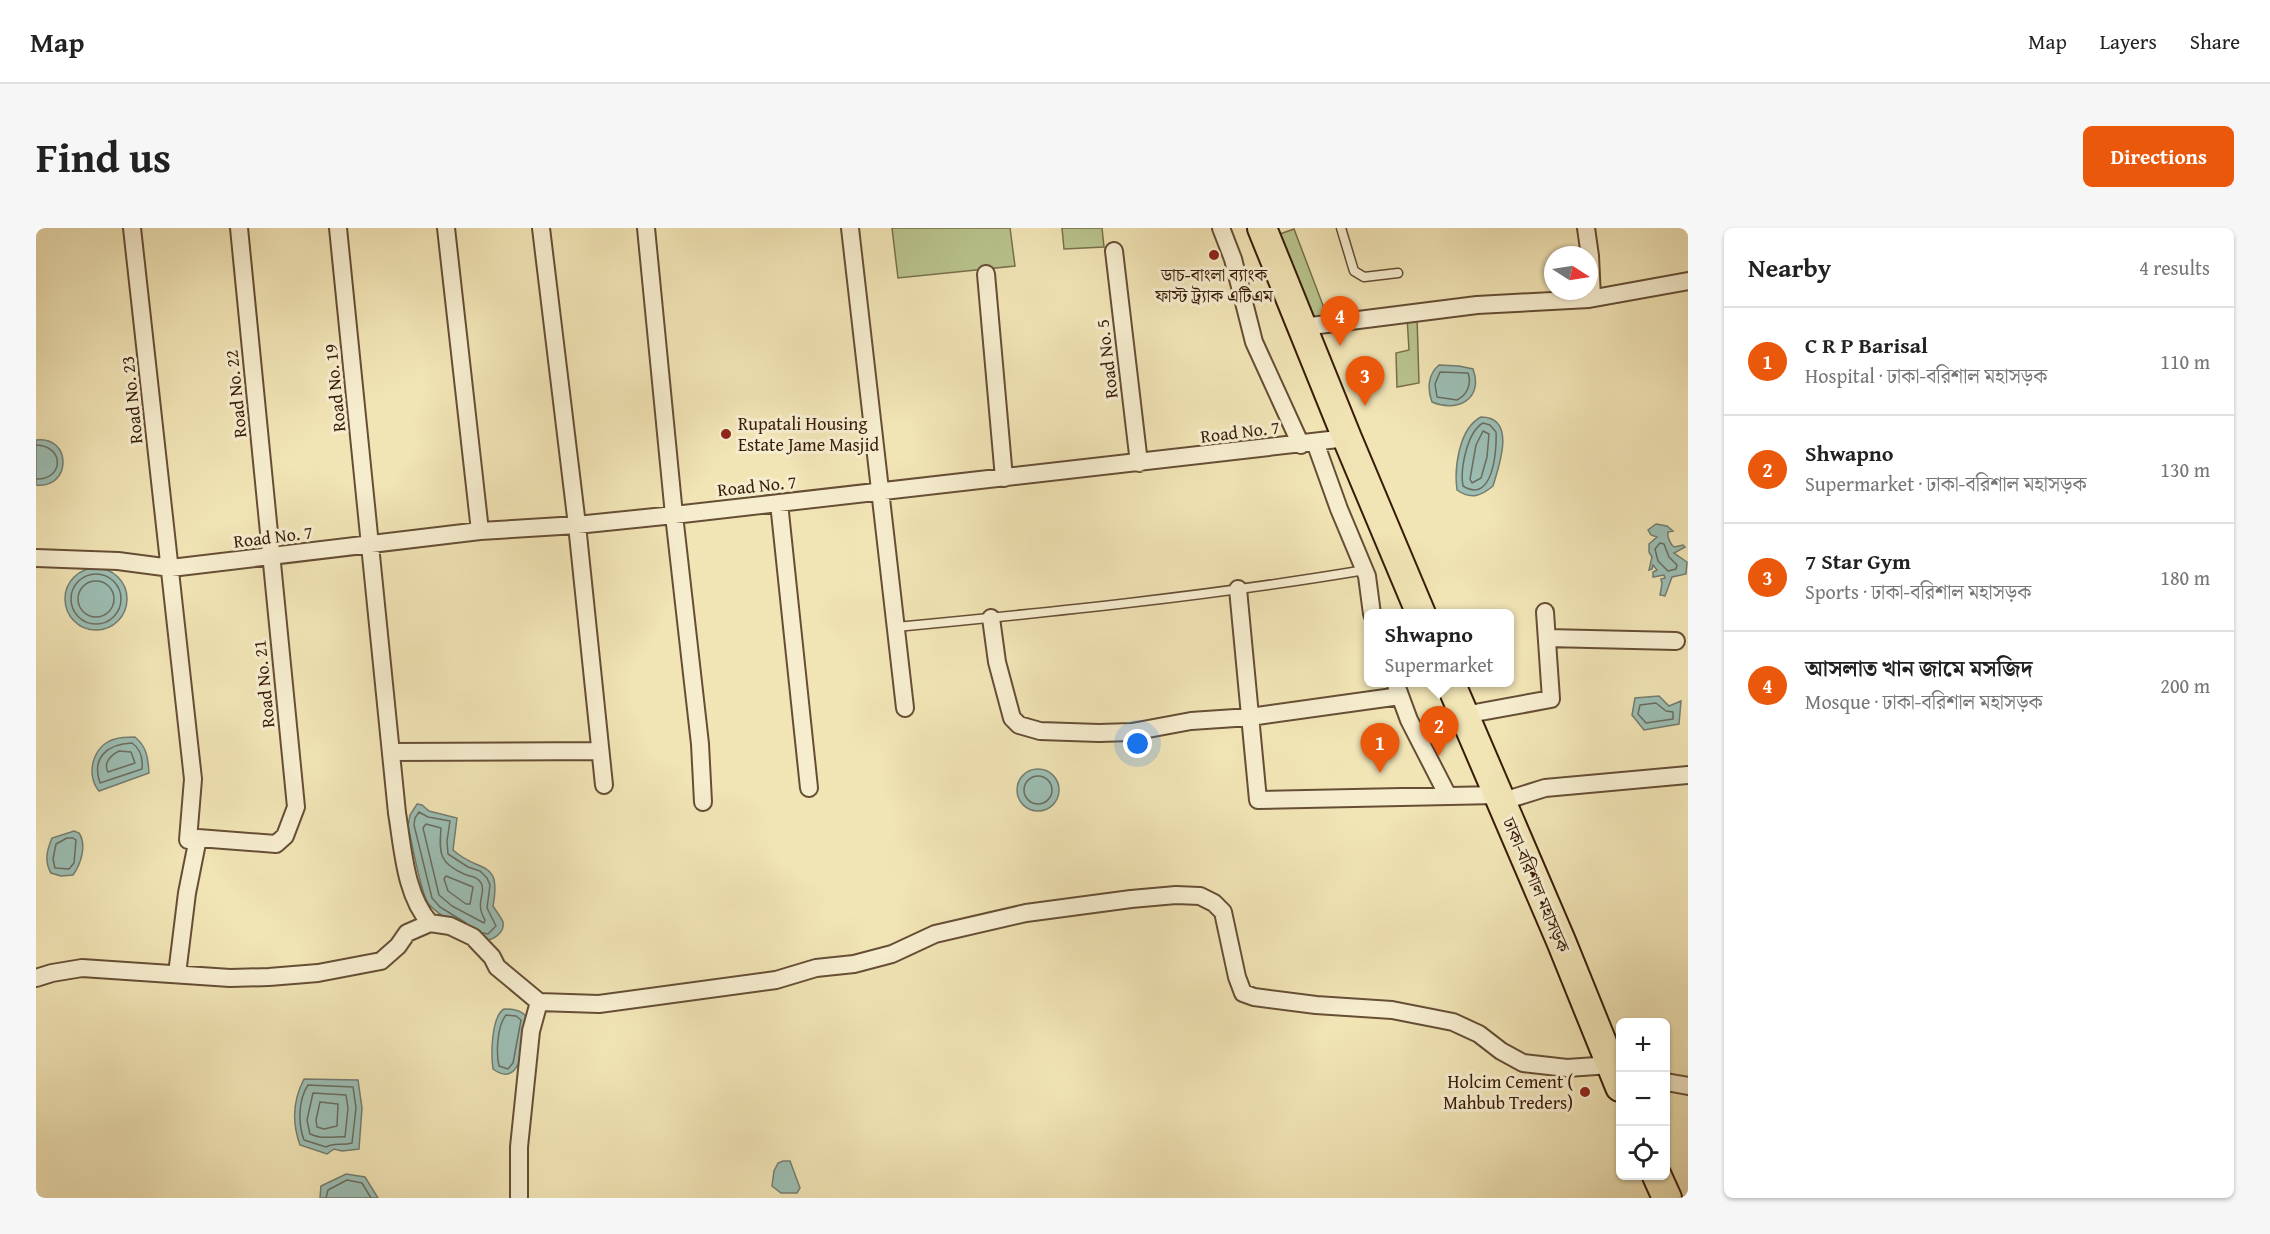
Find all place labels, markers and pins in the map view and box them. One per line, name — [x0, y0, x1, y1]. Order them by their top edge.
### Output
marker: ডাচ-বাংলা ব্যাংক ফাস্ট ট্র্যাক এটিএম — [1207, 248, 1221, 262]
place label: ডাচ-বাংলা ব্যাংক ফাস্ট ট্র্যাক এটিএম — [1154, 261, 1274, 309]
pin: 4 — [1320, 296, 1360, 346]
pin: 3 — [1346, 356, 1384, 406]
place label: Rupatali Housing Estate Jame Masjid — [738, 410, 879, 458]
marker: Rupatali Housing Estate Jame Masjid — [719, 427, 733, 441]
pin: 2 — [1420, 706, 1458, 756]
pin: 1 — [1360, 724, 1400, 773]
place label: Holcim Cement ( Mahbub Treders) — [1443, 1068, 1573, 1116]
marker: Holcim Cement ( Mahbub Treders) — [1578, 1085, 1592, 1099]

